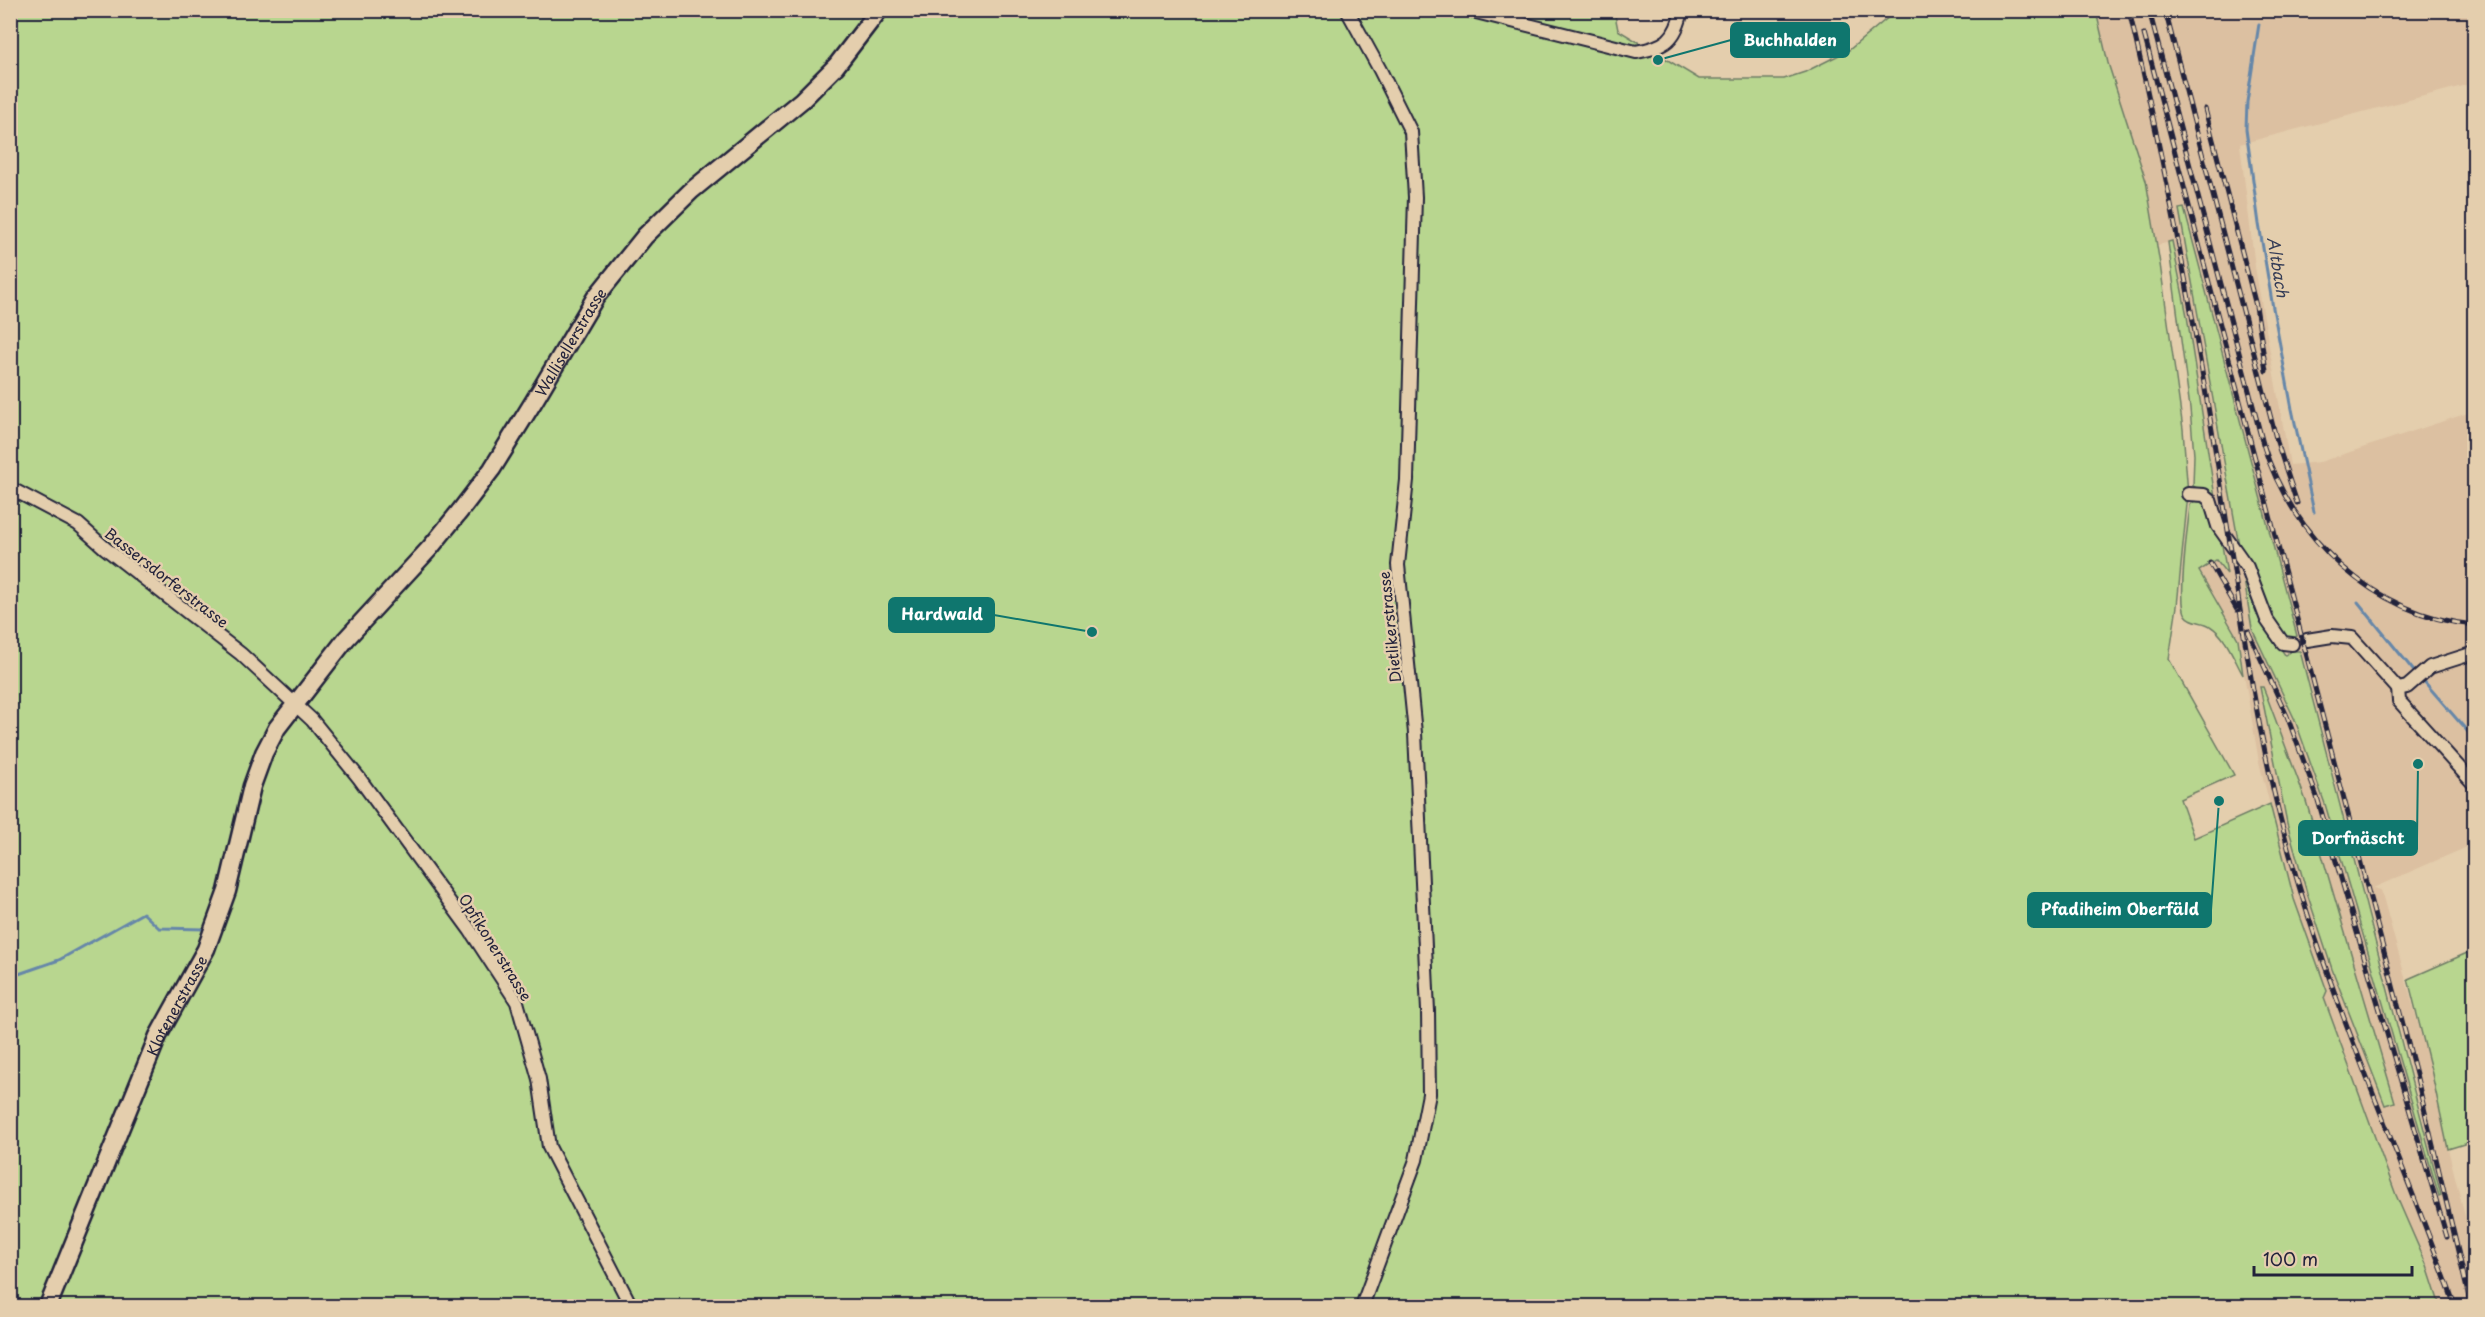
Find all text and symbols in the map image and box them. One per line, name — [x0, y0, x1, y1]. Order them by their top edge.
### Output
callout: Buchhalden — [1731, 23, 1849, 57]
text: Buchhalden — [1743, 27, 1837, 51]
water label: Altbach — [2262, 235, 2296, 300]
street label: Wallisellerstrasse — [528, 282, 611, 400]
street label: Bassersdorferstrasse — [100, 521, 234, 633]
street label: Dietlikerstrasse — [1372, 570, 1406, 684]
callout: Hardwald — [889, 598, 994, 632]
text: Hardwald — [901, 601, 983, 625]
callout: Dorfnäscht — [2299, 821, 2417, 855]
text: Dorfnäscht — [2311, 825, 2405, 849]
street label: Opfikonerstrasse — [454, 889, 538, 1005]
callout: Pfadiheim Oberfäld — [2028, 893, 2211, 927]
text: Pfadiheim Oberfäld — [2041, 896, 2199, 920]
street label: Klotenerstrasse — [140, 951, 212, 1059]
scale bar — [2254, 1239, 2412, 1277]
text: 100 m — [2263, 1245, 2318, 1272]

